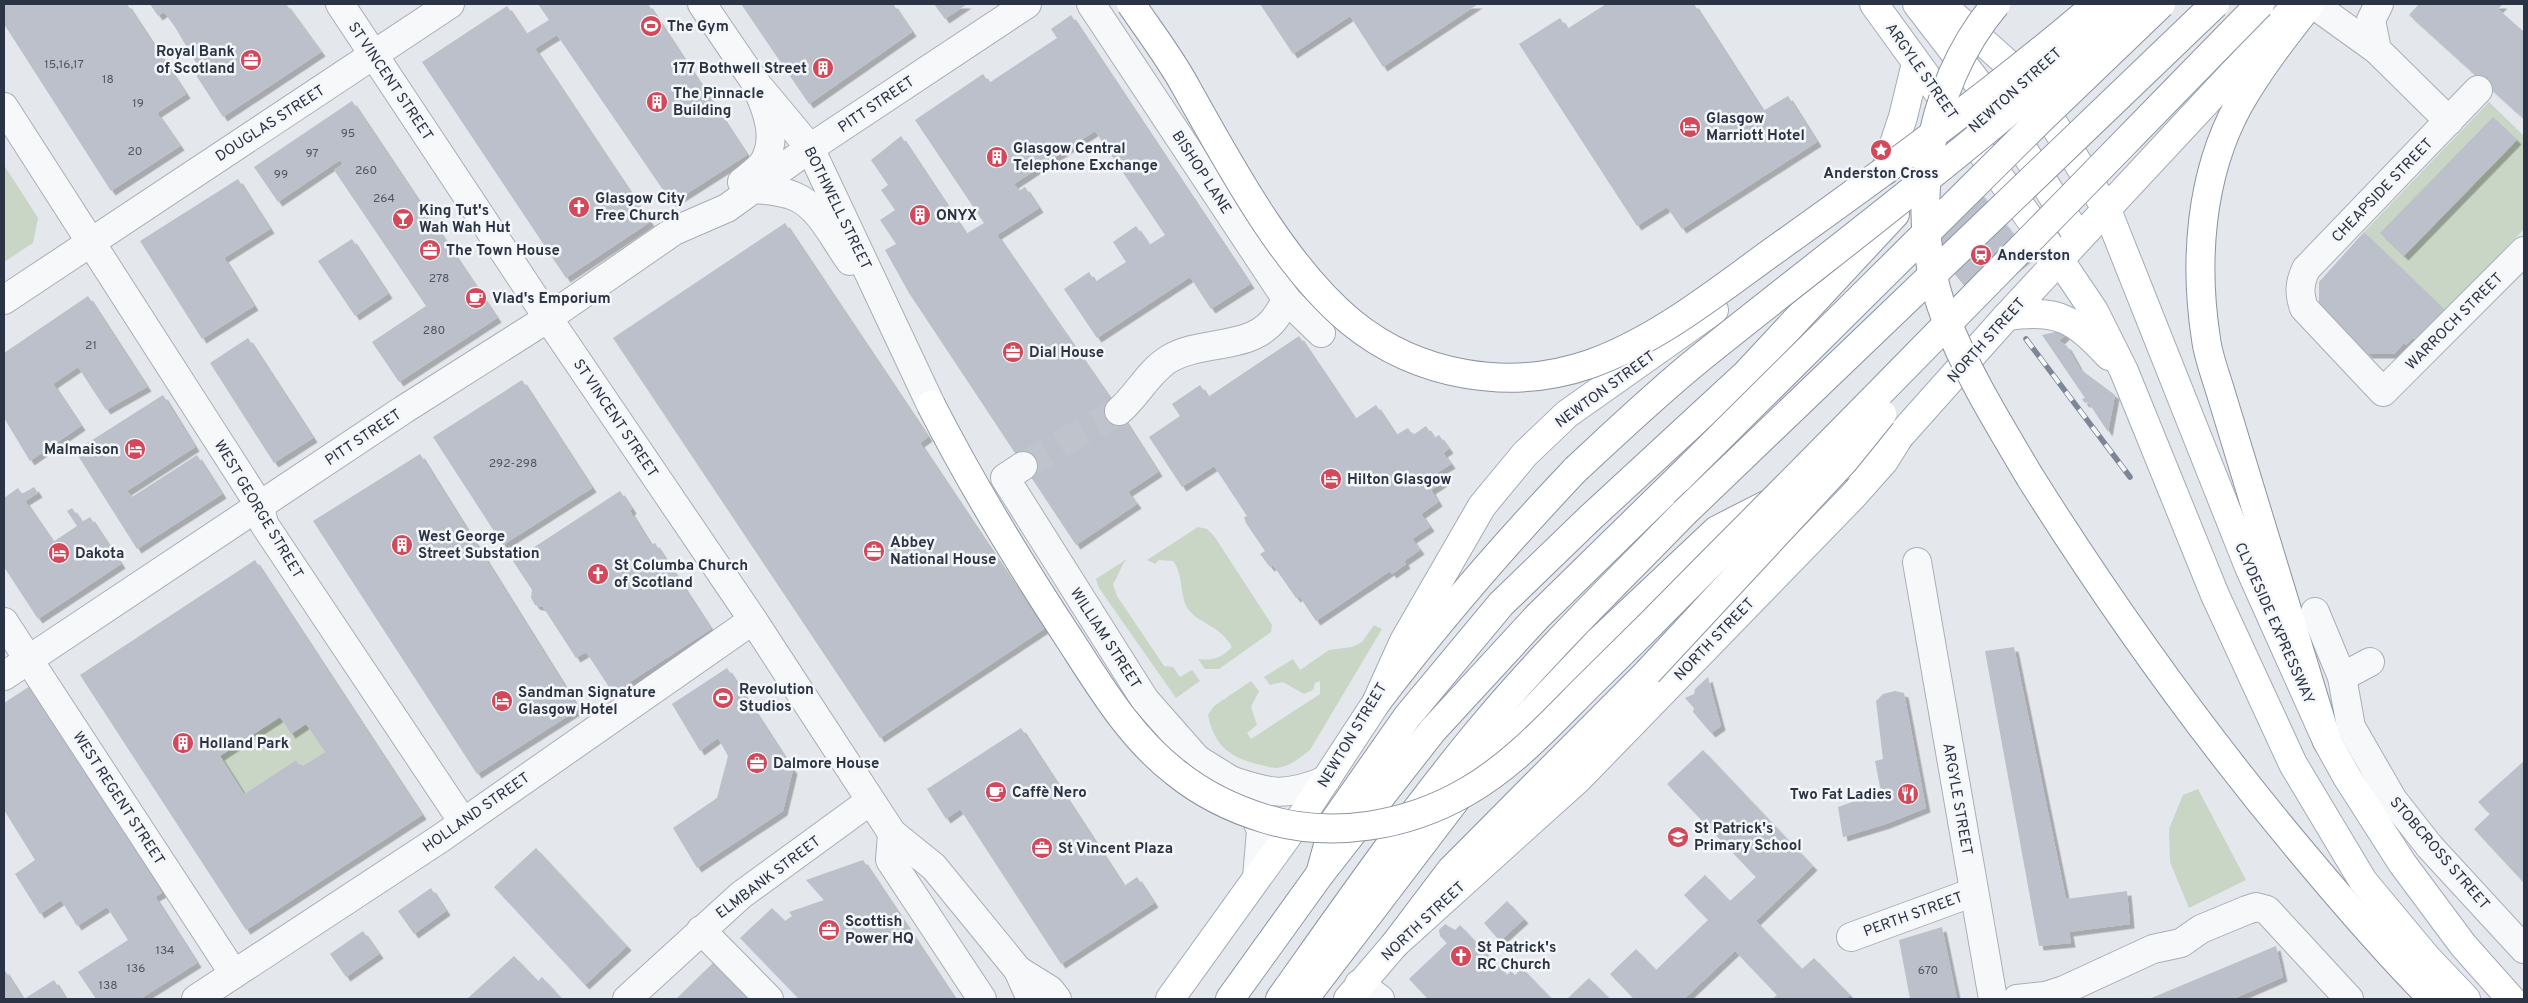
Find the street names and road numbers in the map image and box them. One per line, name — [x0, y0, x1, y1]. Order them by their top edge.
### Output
street label: ST VINCENT STREET — [343, 19, 436, 145]
street label: ARGYLE STREET — [1880, 20, 1961, 124]
street label: NEWTON STREET — [1965, 44, 2067, 138]
street label: PITT STREET — [835, 73, 919, 138]
street label: DOUGLAS STREET — [212, 82, 329, 167]
street label: BISHOP LANE — [1167, 128, 1235, 218]
street label: CHEAPSIDE STREET — [2328, 135, 2438, 247]
street label: BOTHWELL STREET — [799, 144, 875, 273]
street label: WARROCH STREET — [2402, 269, 2508, 375]
street label: NORTH STREET — [1944, 295, 2030, 387]
street label: NEWTON STREET — [1552, 348, 1660, 433]
street label: ST VINCENT STREET — [568, 356, 661, 482]
street label: PITT STREET — [322, 406, 406, 471]
street label: WEST GEORGE STREET — [209, 437, 307, 582]
street label: CLYDESIDE EXPRESSWAY — [2229, 540, 2318, 708]
street label: WILLIAM STREET — [1065, 585, 1145, 693]
street label: NORTH STREET — [1671, 595, 1759, 685]
street label: NEWTON STREET — [1314, 680, 1392, 792]
street label: WEST REGENT STREET — [67, 728, 168, 869]
street label: ARGYLE STREET — [1937, 742, 1976, 857]
street label: HOLLAND STREET — [420, 769, 534, 857]
street label: STOBCROSS STREET — [2385, 794, 2493, 914]
street label: ELMBANK STREET — [713, 833, 825, 924]
street label: NORTH STREET — [1378, 878, 1470, 966]
street label: PERTH STREET — [1861, 889, 1966, 942]

